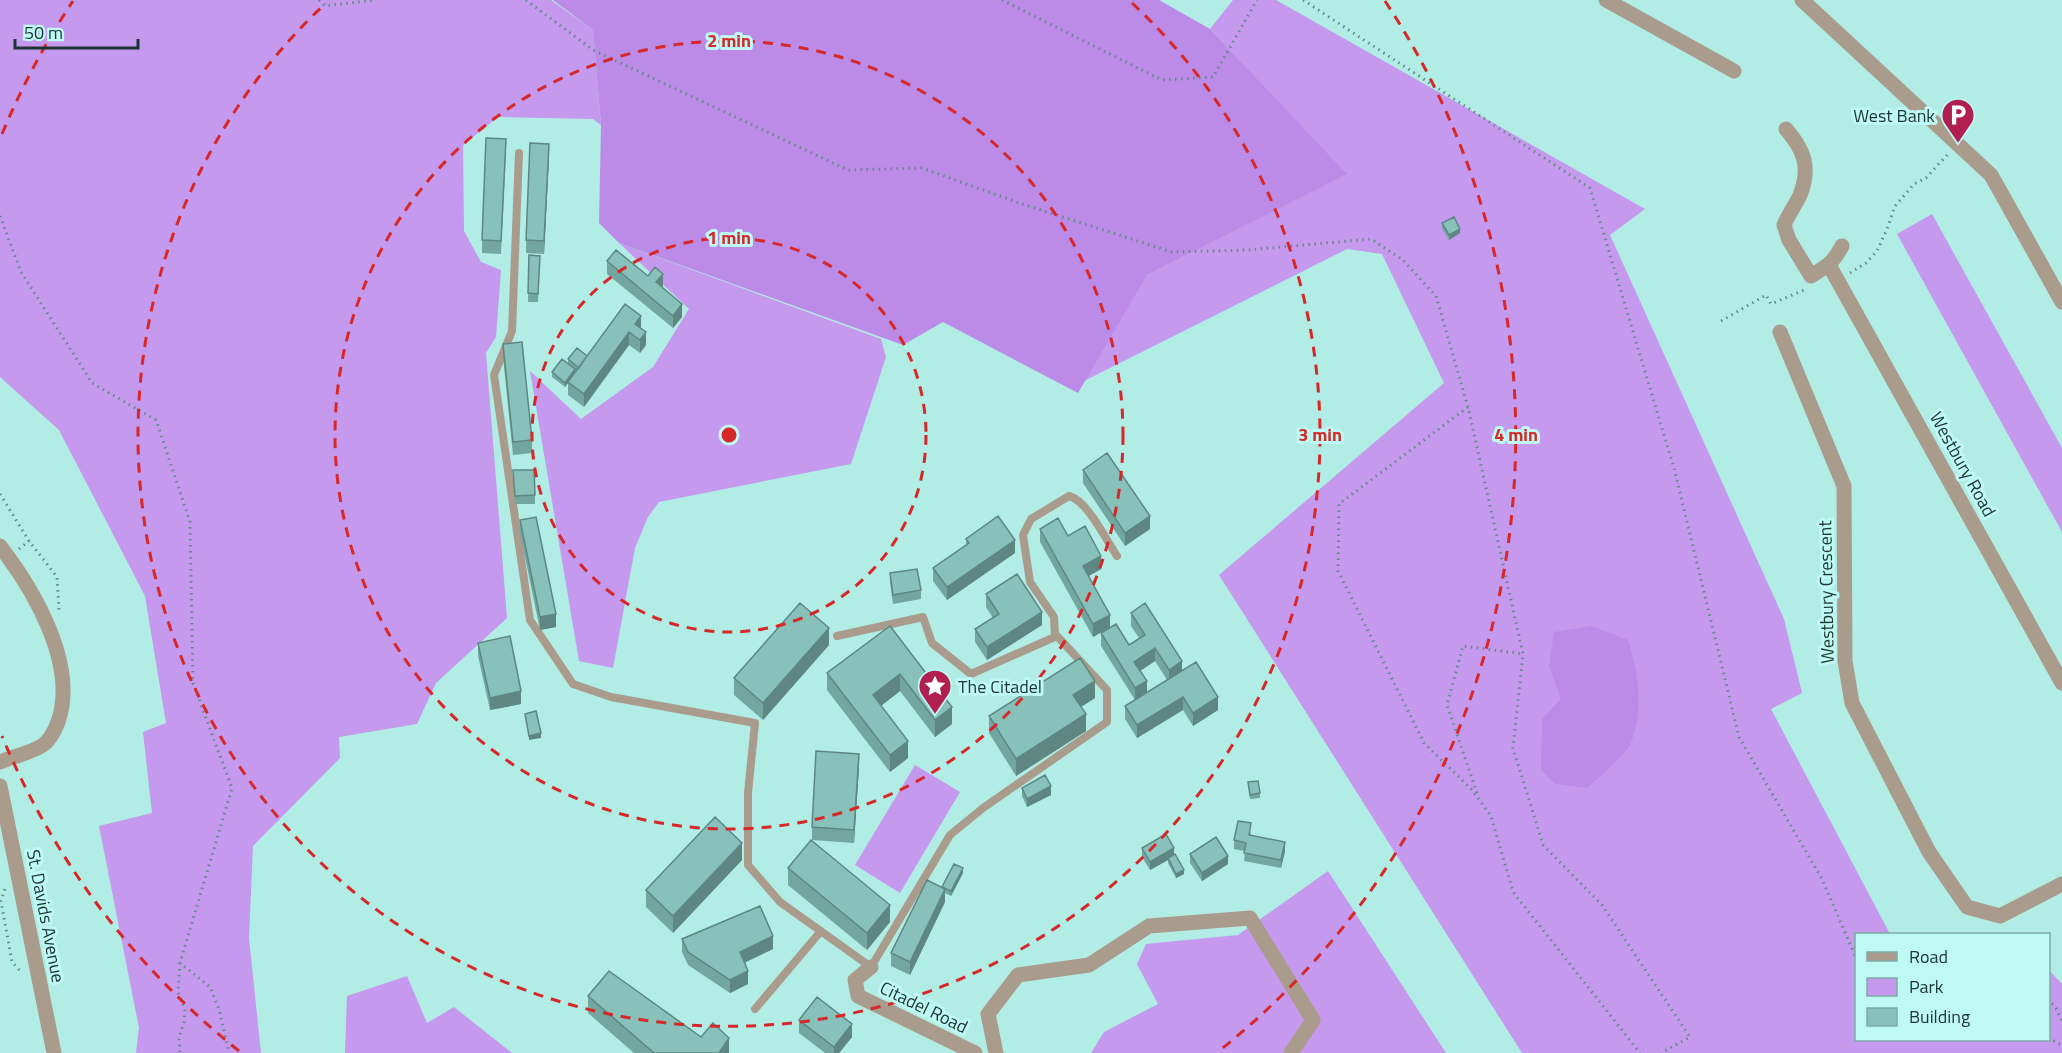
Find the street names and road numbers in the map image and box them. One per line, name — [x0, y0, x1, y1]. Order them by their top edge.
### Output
street label: Westbury Road — [1923, 407, 2003, 521]
street label: Westbury Crescent — [1811, 519, 1841, 664]
street label: St. Davids Avenue — [20, 847, 72, 985]
street label: Citadel Road — [875, 974, 973, 1040]

